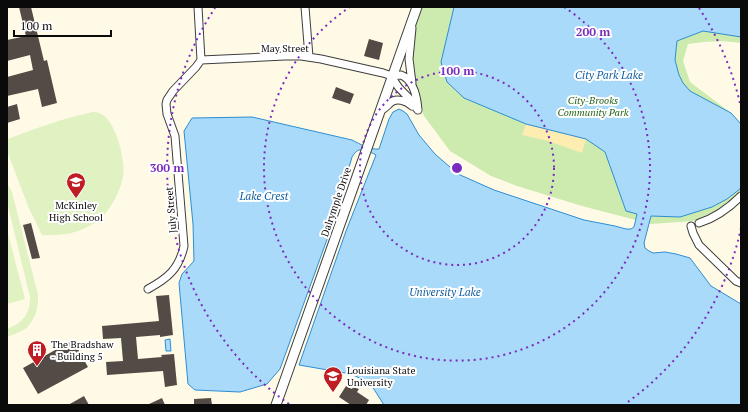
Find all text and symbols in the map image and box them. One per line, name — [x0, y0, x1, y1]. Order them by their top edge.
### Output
scale bar — [14, 12, 111, 38]
text: 100 m — [20, 18, 53, 33]
text: 200 m — [576, 24, 610, 39]
street label: May Street — [261, 42, 309, 55]
text: 100 m — [440, 63, 474, 78]
water label: City Park Lake — [575, 68, 643, 82]
park label: City-Brooks Community Park — [557, 94, 629, 119]
text: 300 m — [150, 160, 184, 175]
centre of rings — [450, 161, 464, 175]
street label: Dalrymple Drive — [318, 165, 354, 239]
school or university icon: McKinley High School — [65, 171, 87, 199]
street label: July Street — [162, 186, 179, 234]
water label: Lake Crest — [238, 189, 289, 203]
place label: McKinley High School — [49, 199, 103, 224]
water label: University Lake — [409, 285, 481, 299]
place label: The Bradshaw - Building 5 — [51, 338, 114, 363]
building icon: The Bradshaw - Building 5 — [26, 339, 48, 367]
place label: Louisiana State University — [347, 364, 415, 389]
school or university icon: Louisiana State University — [322, 365, 344, 393]

